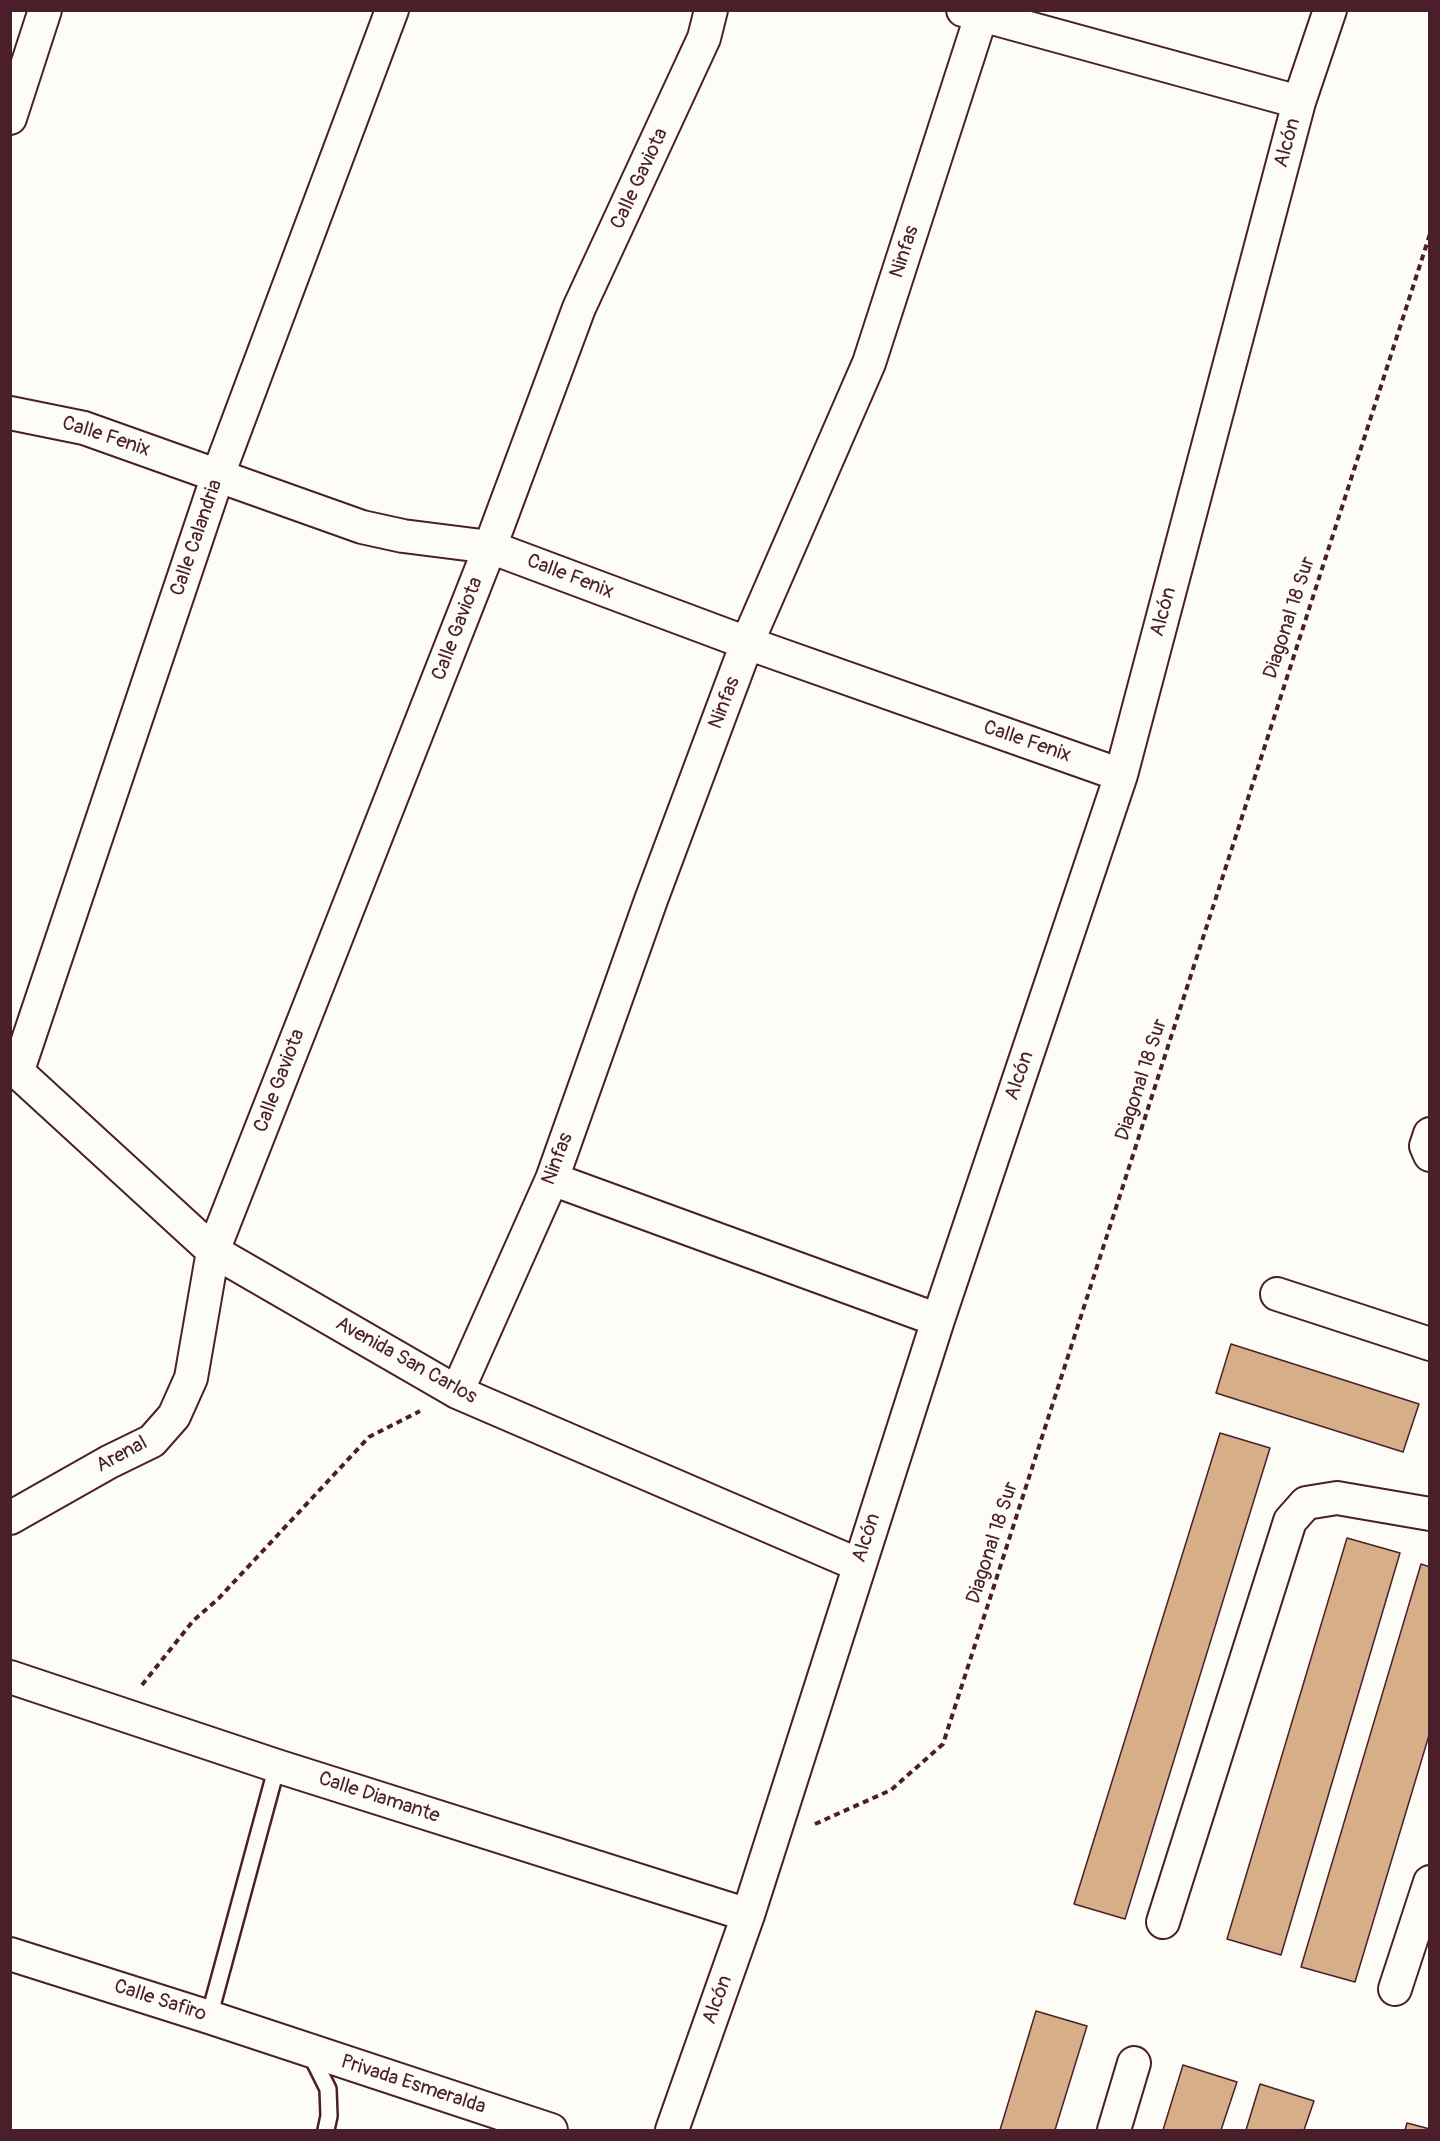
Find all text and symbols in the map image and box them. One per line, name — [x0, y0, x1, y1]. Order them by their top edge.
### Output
street label: Alcón — [1270, 116, 1306, 170]
street label: Calle Gaviota — [606, 125, 674, 233]
street label: Ninfas — [885, 223, 925, 281]
street label: Calle Fenix — [59, 412, 153, 462]
street label: Calle Calandria — [166, 477, 228, 599]
street label: Calle Fenix — [523, 549, 617, 605]
street label: Diagonal 18 Sur — [1259, 554, 1321, 682]
street label: Calle Gaviota — [427, 574, 489, 684]
street label: Alcón — [1146, 585, 1182, 639]
street label: Ninfas — [704, 674, 746, 732]
street label: Calle Fenix — [980, 716, 1074, 768]
street label: Diagonal 18 Sur — [1111, 1016, 1173, 1144]
street label: Calle Gaviota — [249, 1026, 311, 1136]
street label: Alcón — [1000, 1048, 1040, 1104]
street label: Ninfas — [537, 1130, 579, 1188]
street label: Avenida San Carlos — [331, 1312, 481, 1410]
street label: Arenal — [92, 1432, 152, 1478]
street label: Diagonal 18 Sur — [962, 1479, 1024, 1607]
street label: Alcón — [848, 1510, 886, 1566]
street label: Calle Diamante — [315, 1767, 443, 1829]
street label: Alcón — [698, 1972, 738, 2028]
street label: Calle Safiro — [111, 1975, 209, 2027]
street label: Privada Esmeralda — [338, 2050, 488, 2120]

